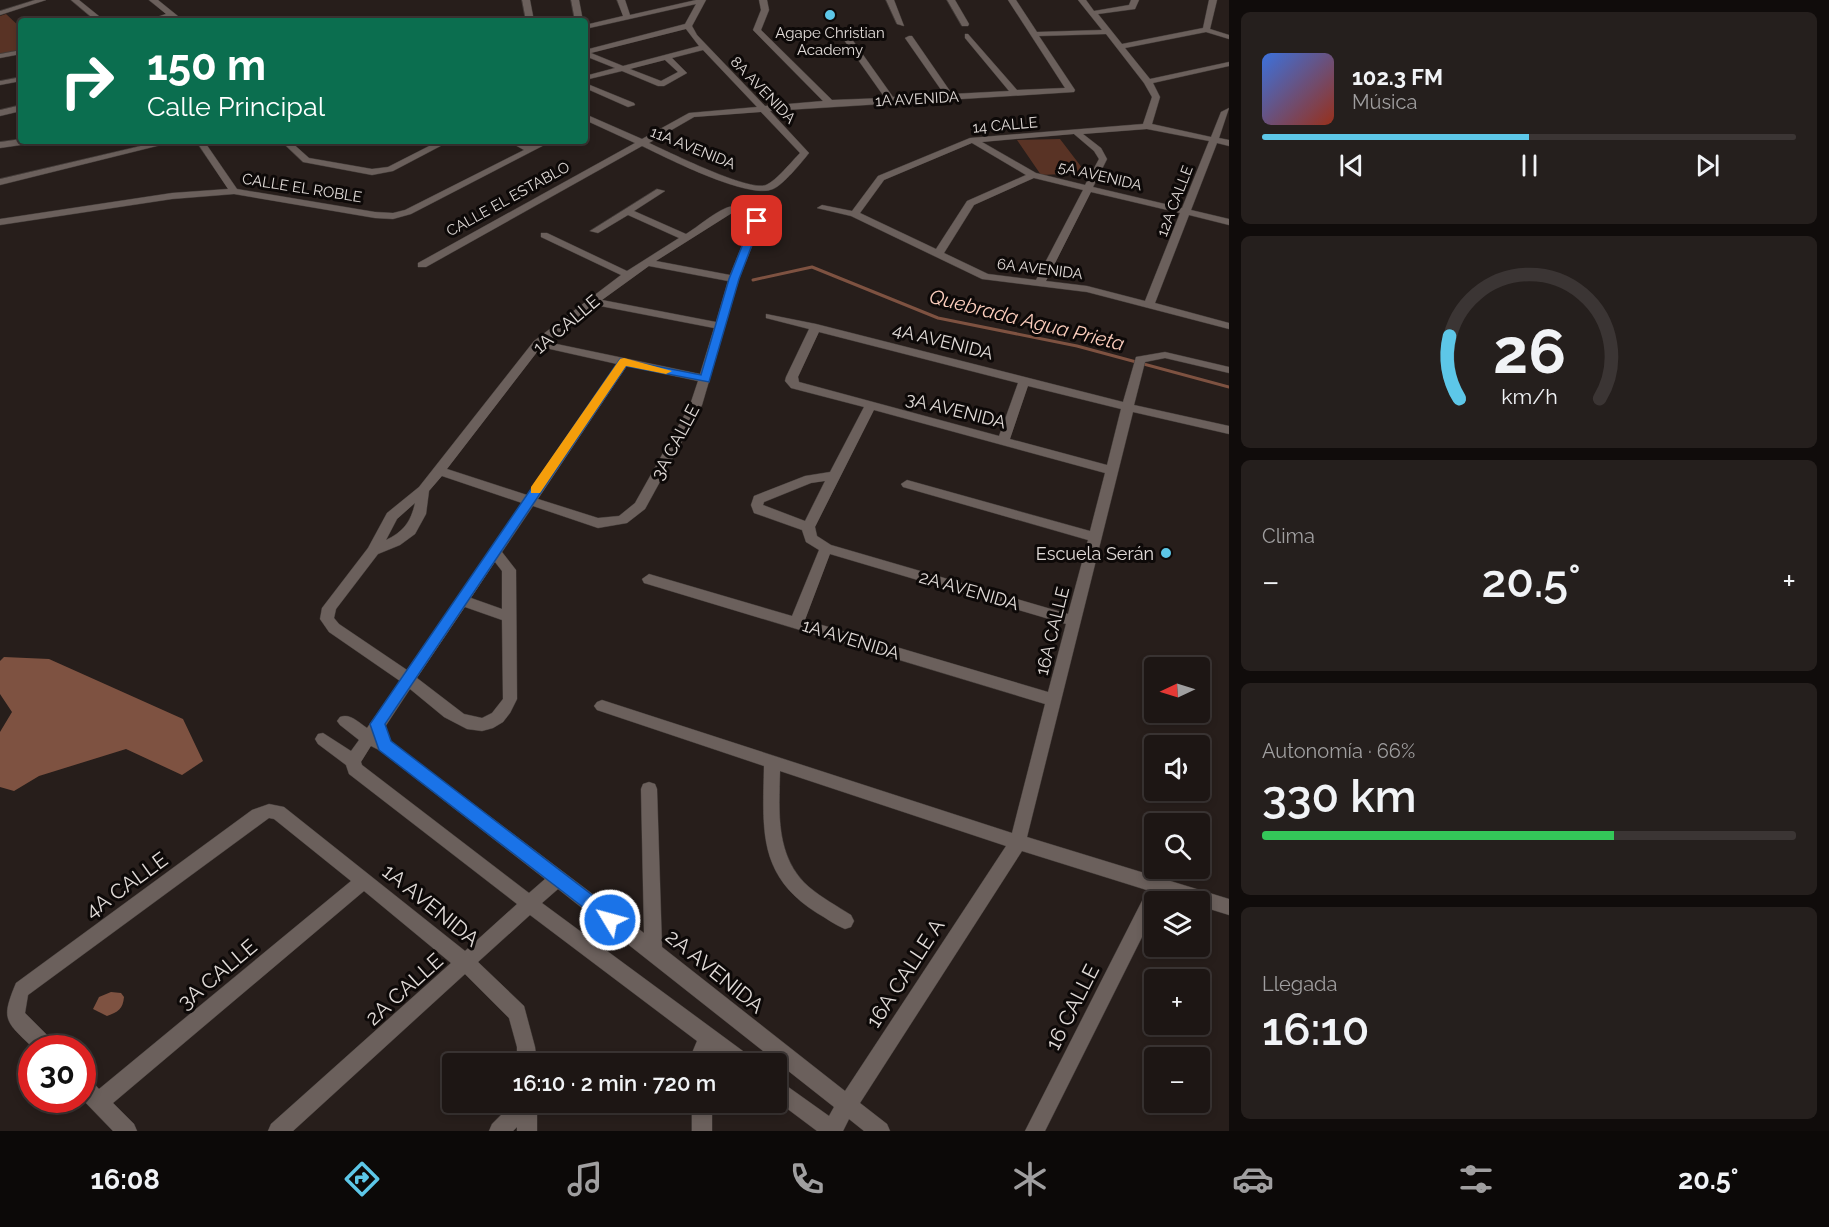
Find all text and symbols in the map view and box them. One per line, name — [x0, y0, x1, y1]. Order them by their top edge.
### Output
marker: Agape Christian Academy — [823, 8, 837, 22]
place label: Agape Christian Academy — [775, 24, 885, 59]
text: 150 m — [147, 41, 266, 90]
icon: right — [48, 42, 126, 120]
street label: 8A AVENIDA — [727, 53, 799, 127]
text: 102.3 FM — [1352, 64, 1443, 90]
street label: 1A AVENIDA — [875, 88, 959, 110]
text: Música — [1352, 90, 1417, 114]
text: Calle Principal — [147, 91, 325, 122]
street label: 14 CALLE — [972, 113, 1038, 137]
street label: 11A AVENIDA — [648, 123, 738, 173]
icon: previous — [1335, 149, 1368, 182]
icon: pause — [1513, 149, 1546, 182]
icon: next — [1691, 149, 1724, 182]
street label: CALLE EL ESTABLO — [443, 158, 573, 240]
street label: 5A AVENIDA — [1056, 158, 1144, 194]
street label: 12A CALLE — [1153, 163, 1197, 239]
street label: CALLE EL ROBLE — [241, 170, 363, 206]
pin — [731, 195, 782, 246]
icon: arrive — [740, 204, 773, 237]
street label: 6A AVENIDA — [996, 255, 1084, 283]
water label: Quebrada Agua Prieta — [927, 284, 1127, 356]
street label: 1A CALLE — [529, 290, 603, 358]
text: 26 — [1492, 314, 1566, 388]
street label: 4A AVENIDA — [891, 318, 995, 364]
text: km/h — [1501, 384, 1557, 409]
street label: 3A AVENIDA — [904, 387, 1008, 433]
street label: 3A CALLE — [646, 401, 704, 483]
text: Clima — [1262, 524, 1315, 548]
place label: Escuela Serán — [1036, 543, 1154, 564]
marker: Escuela Serán — [1159, 546, 1173, 560]
text: 20.5° — [1481, 555, 1581, 608]
text: − — [1262, 562, 1280, 601]
text: + — [1782, 562, 1796, 601]
street label: 2A AVENIDA — [917, 566, 1021, 614]
street label: 16A CALLE — [1031, 584, 1073, 678]
street label: 1A AVENIDA — [800, 614, 902, 664]
north arrow — [1144, 657, 1210, 723]
map controls — [1144, 657, 1210, 1113]
button: sound — [1144, 735, 1210, 801]
text: Autonomía · 66% — [1262, 739, 1415, 763]
text: 330 km — [1262, 770, 1417, 823]
button: search — [1144, 813, 1210, 879]
street label: 4A CALLE — [80, 847, 172, 923]
street label: 1A AVENIDA — [378, 858, 484, 952]
position arrow — [578, 888, 642, 952]
button: layers — [1144, 891, 1210, 957]
street label: 16A CALLE A — [861, 914, 949, 1032]
street label: 2A AVENIDA — [661, 924, 769, 1018]
street label: 3A CALLE — [172, 934, 262, 1014]
street label: 2A CALLE — [360, 948, 448, 1030]
street label: 16 CALLE — [1040, 960, 1104, 1054]
button: + — [1144, 969, 1210, 1035]
text: Llegada — [1262, 972, 1337, 996]
text: 16:10 — [1262, 1003, 1369, 1056]
speed limit sign: 30 — [18, 1035, 96, 1113]
button: − — [1144, 1047, 1210, 1113]
text: 16:10 · 2 min · 720 m — [513, 1070, 716, 1096]
icon: directions — [341, 1158, 383, 1200]
icon: music — [564, 1158, 606, 1200]
icon: phone — [786, 1158, 828, 1200]
icon: climate — [1009, 1158, 1051, 1200]
icon: car — [1232, 1158, 1274, 1200]
icon: filters — [1455, 1158, 1497, 1200]
text: 16:08 — [90, 1164, 160, 1195]
text: 20.5° — [1678, 1164, 1739, 1195]

